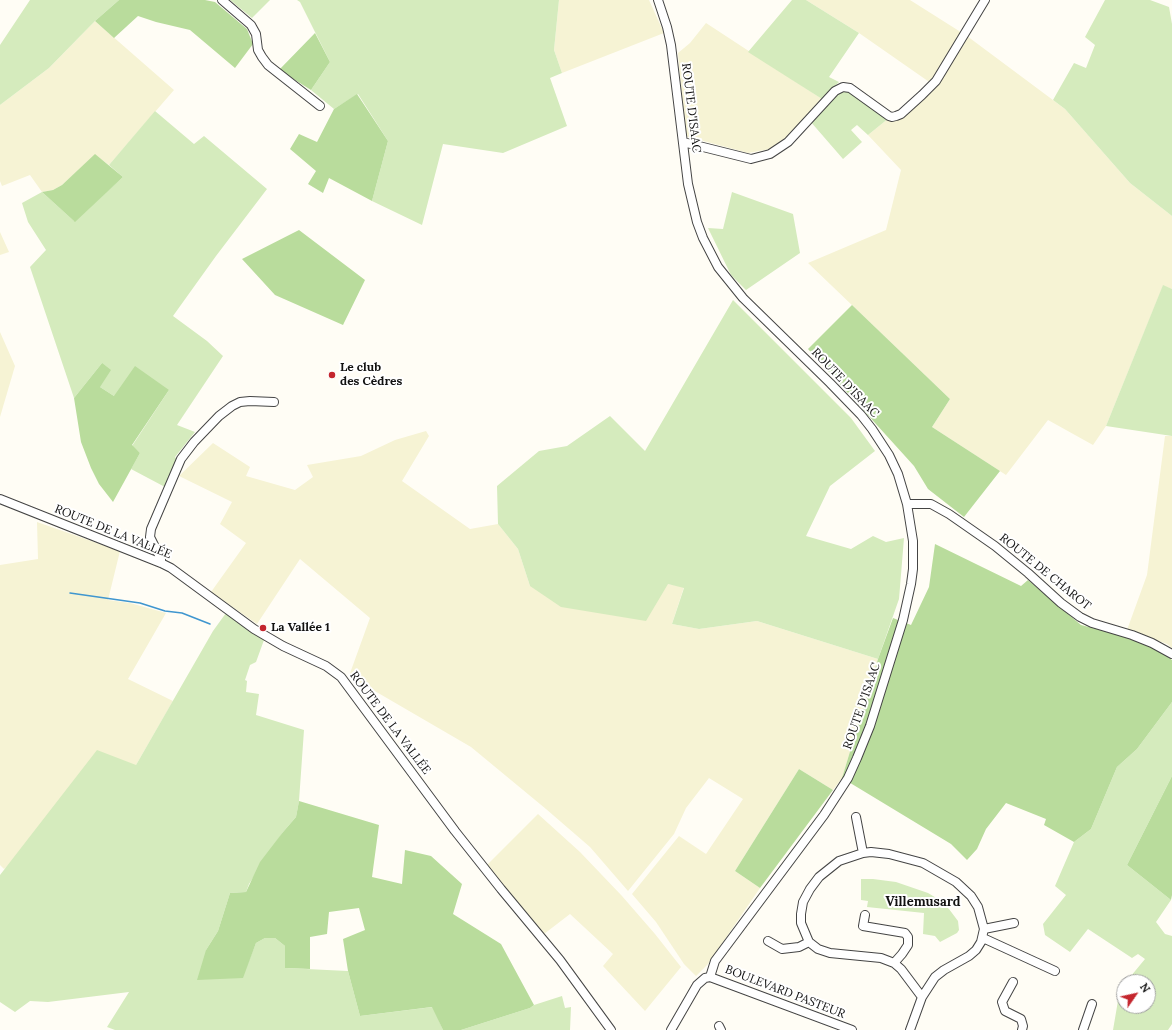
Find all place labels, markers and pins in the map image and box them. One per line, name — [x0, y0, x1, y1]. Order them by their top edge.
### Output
place label: Le club des Cèdres — [340, 361, 402, 389]
marker: Le club des Cèdres — [327, 370, 337, 380]
place label: La Vallée 1 — [271, 621, 330, 635]
marker: La Vallée 1 — [258, 623, 268, 633]

